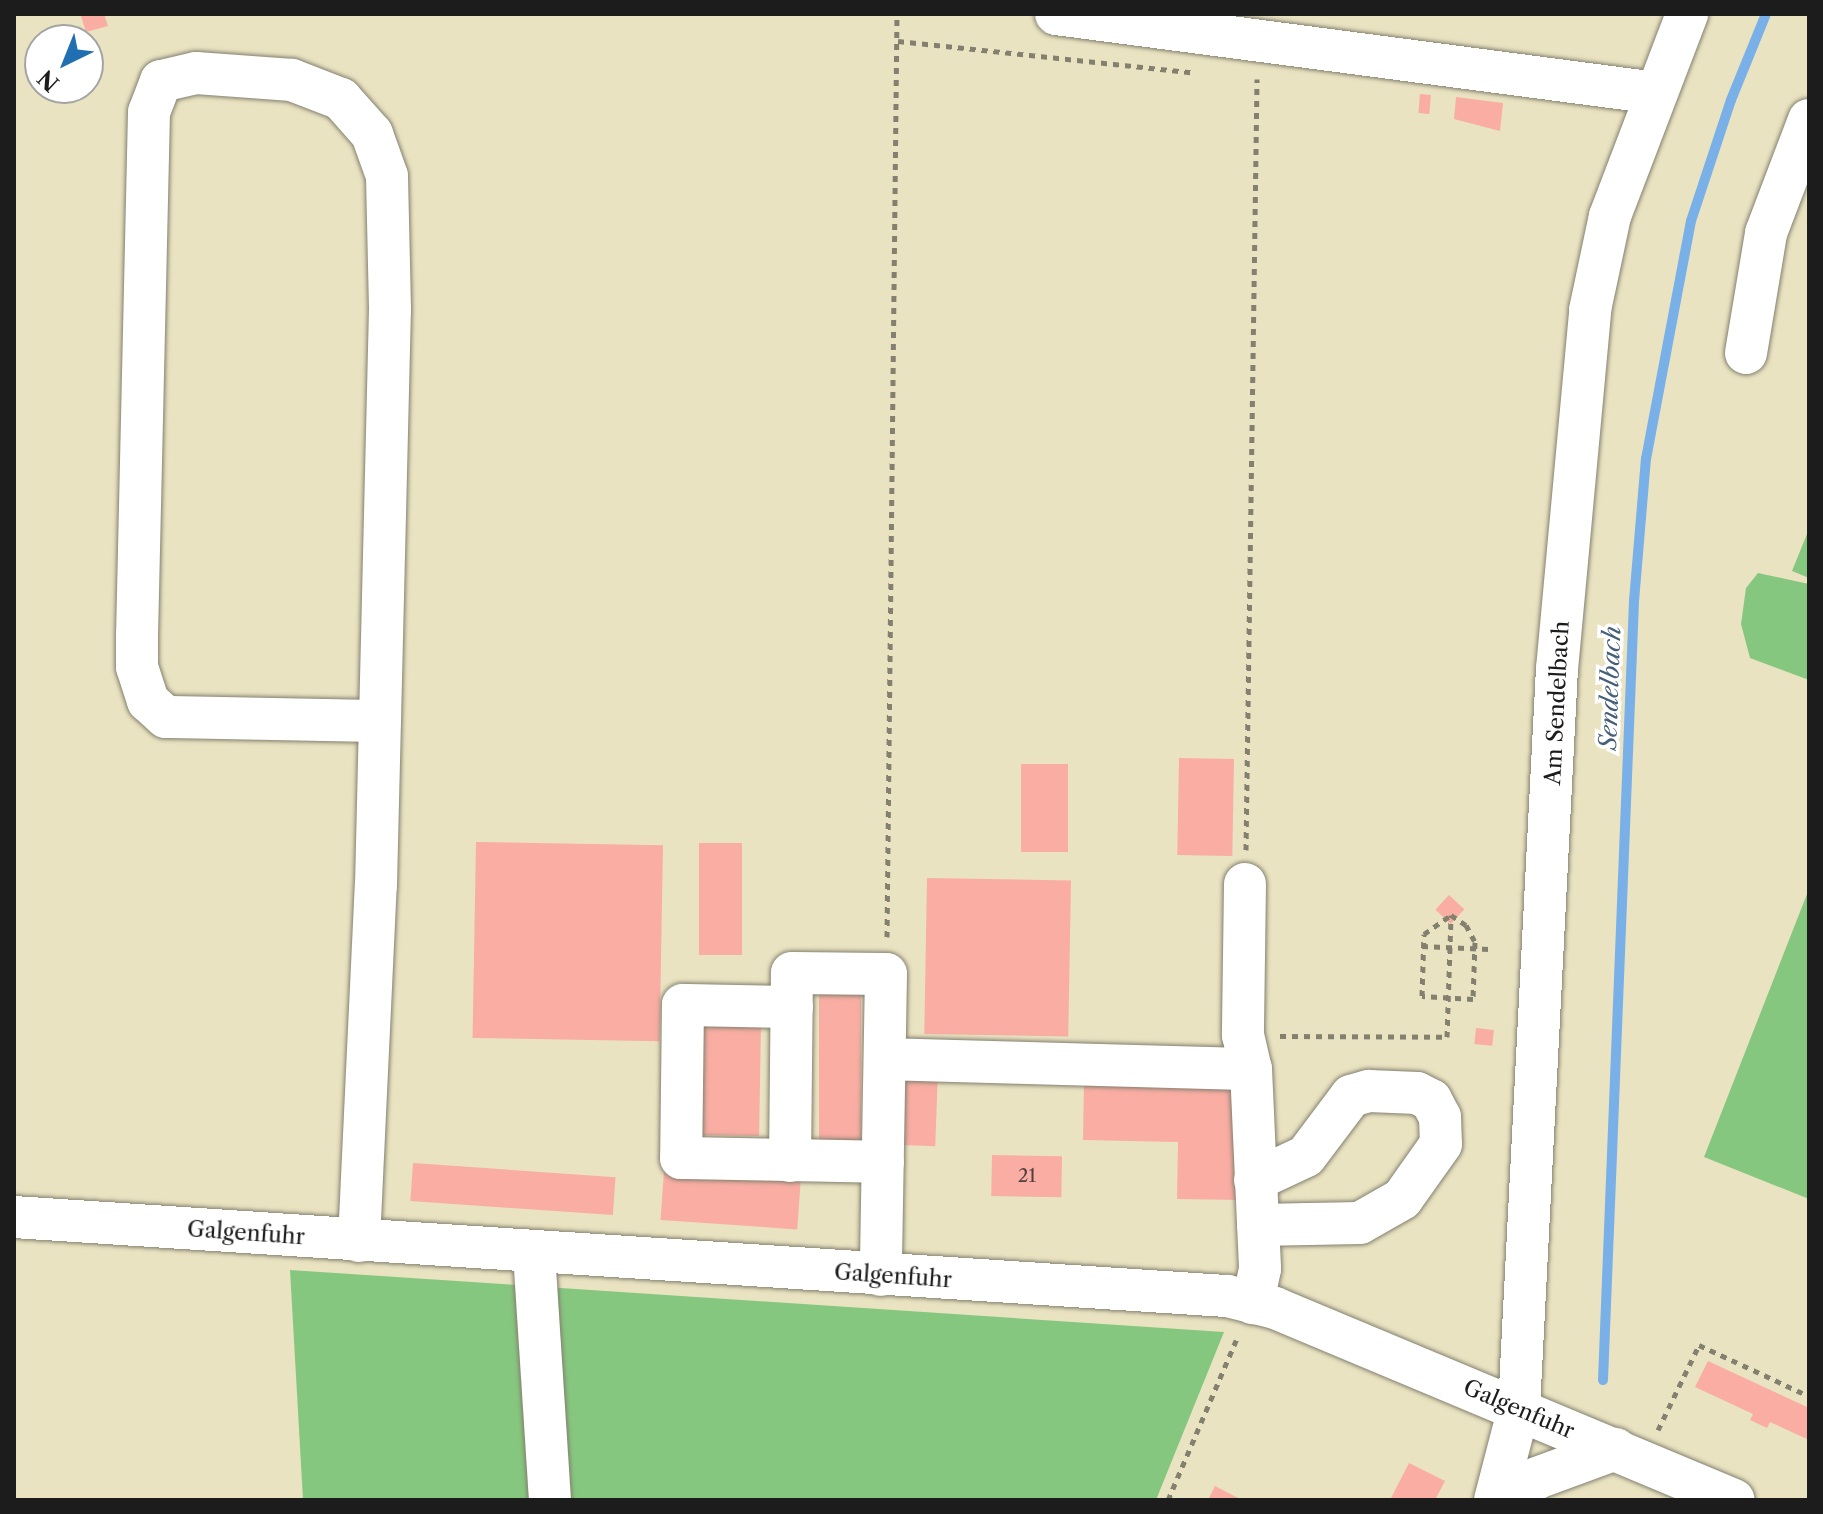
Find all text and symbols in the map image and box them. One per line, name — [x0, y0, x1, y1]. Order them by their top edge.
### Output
north arrow — [24, 24, 104, 104]
text: N — [32, 64, 65, 97]
street label: Am Sendelbach — [1540, 620, 1574, 786]
water label: Sendelbach — [1593, 626, 1627, 750]
house number: 21 — [1018, 1165, 1036, 1187]
street label: Galgenfuhr — [186, 1216, 306, 1250]
street label: Galgenfuhr — [833, 1259, 953, 1293]
street label: Galgenfuhr — [1460, 1374, 1578, 1444]

